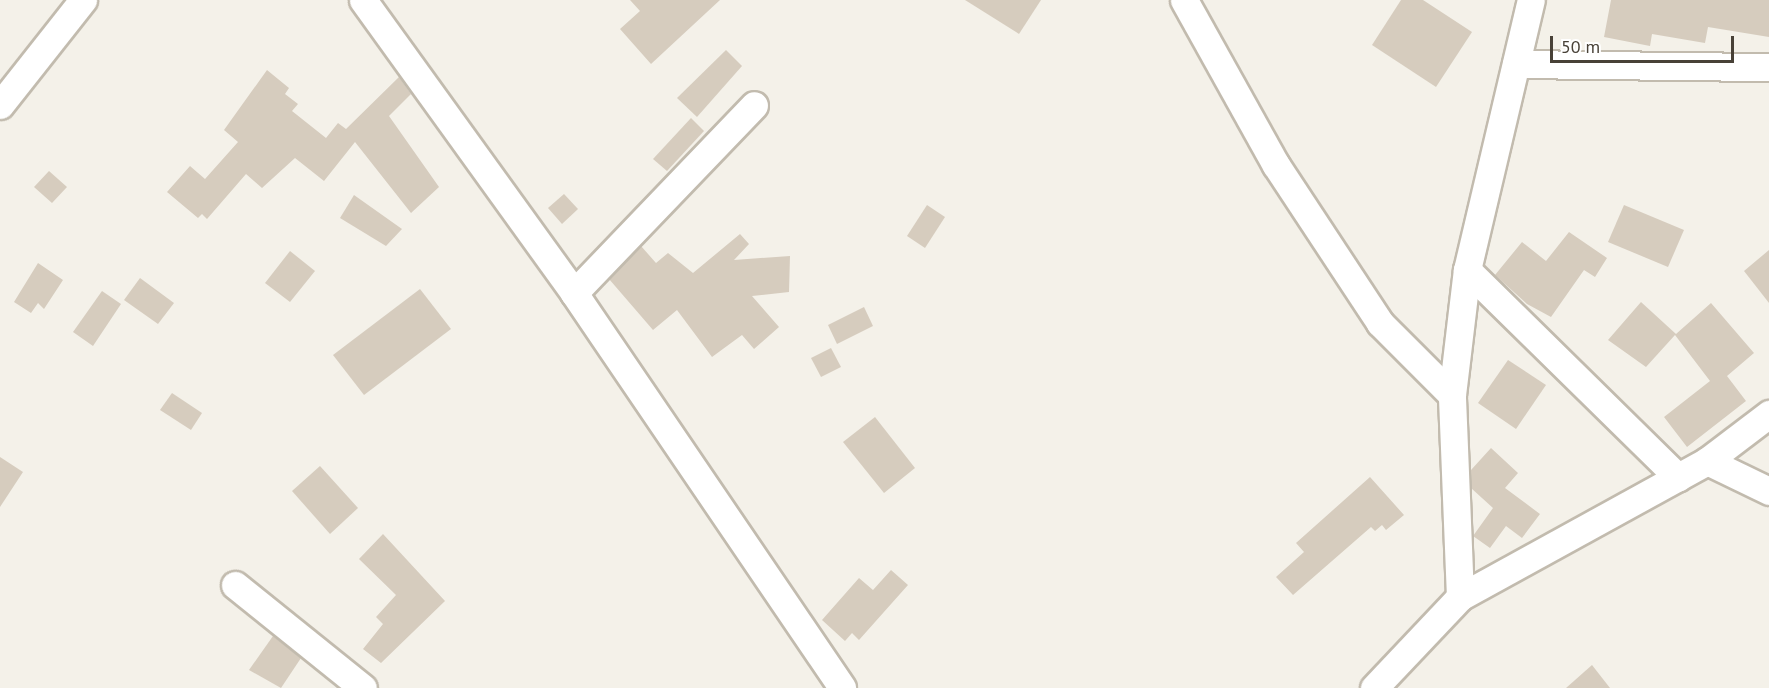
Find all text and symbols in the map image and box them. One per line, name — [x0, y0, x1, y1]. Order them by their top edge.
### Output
scale bar — [1553, 24, 1738, 62]
text: 50 m — [1561, 35, 1600, 58]

